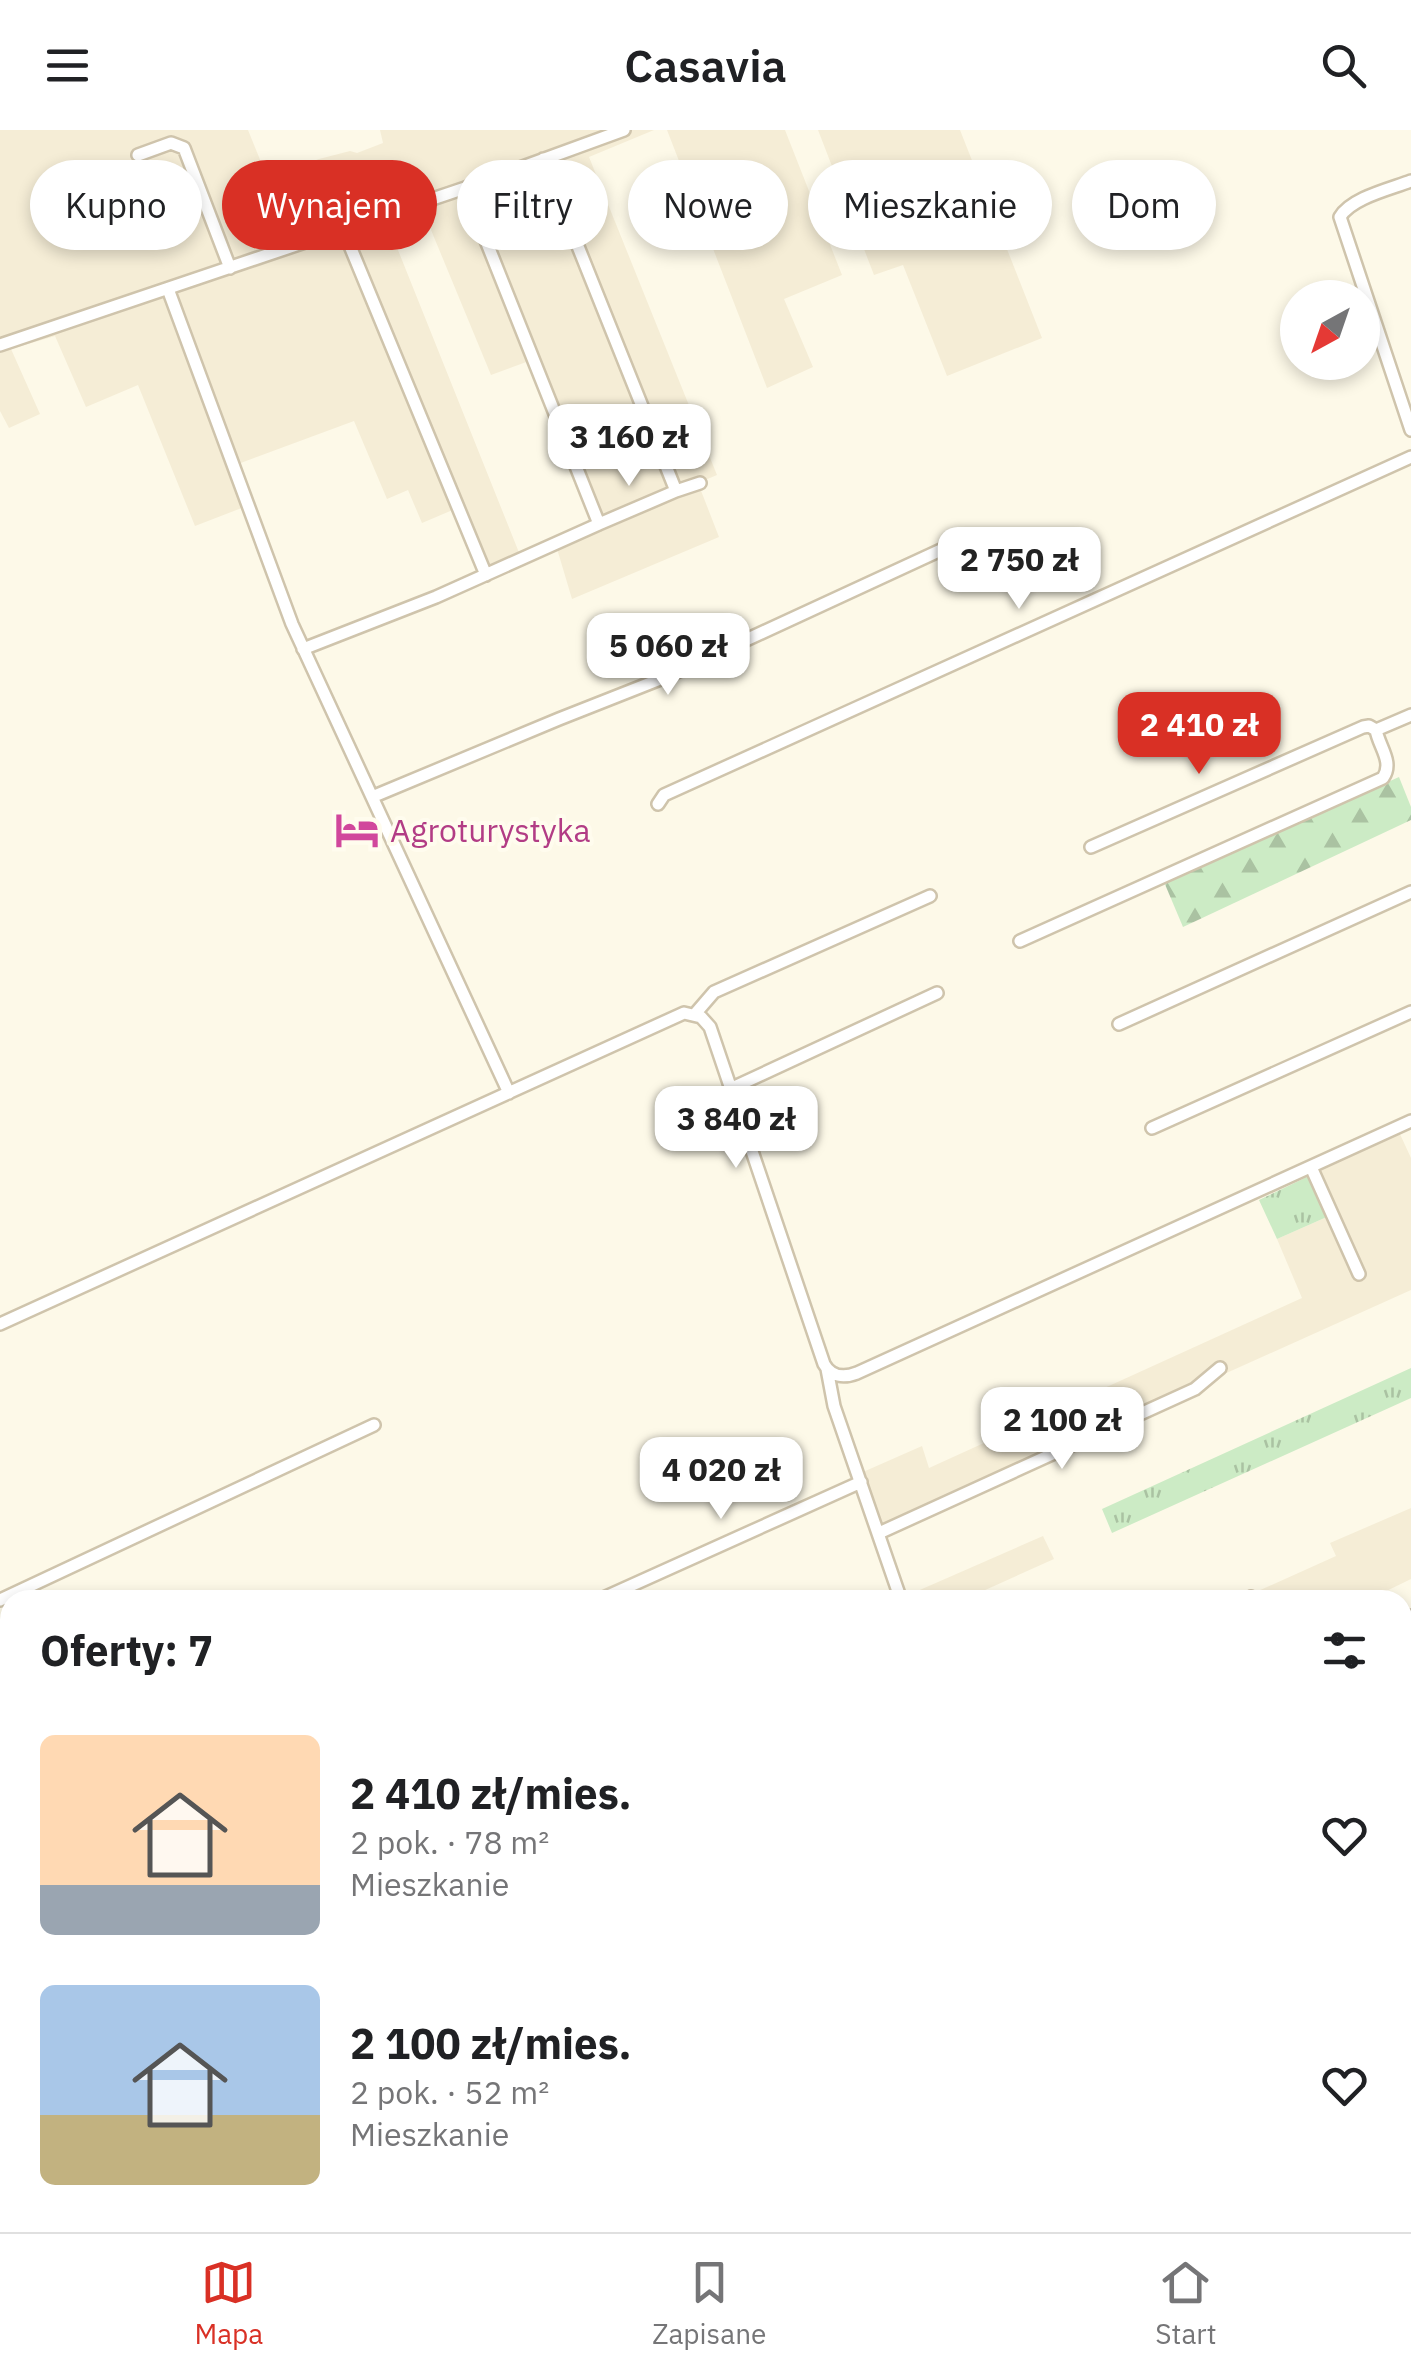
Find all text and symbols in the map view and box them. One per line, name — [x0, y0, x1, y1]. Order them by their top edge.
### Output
text: Casavia — [624, 36, 787, 94]
icon: menu — [40, 38, 95, 93]
icon: search — [1316, 38, 1371, 93]
chip: Kupno — [30, 160, 202, 250]
chip: Wynajem — [222, 160, 437, 250]
chip: Filtry — [457, 160, 608, 250]
chip: Nowe — [628, 160, 788, 250]
chip: Mieszkanie — [808, 160, 1052, 250]
chip: Dom — [1072, 160, 1216, 250]
north arrow — [1280, 280, 1380, 380]
map controls — [1280, 280, 1380, 380]
pin: 3 160 zł — [526, 404, 732, 489]
text: 3 160 zł — [570, 415, 688, 457]
pin: 2 750 zł — [916, 527, 1122, 612]
text: 2 750 zł — [960, 538, 1078, 580]
pin: 5 060 zł — [565, 613, 771, 698]
text: 5 060 zł — [609, 624, 727, 666]
pin: 2 410 zł — [1096, 692, 1302, 777]
text: 2 410 zł — [1140, 703, 1258, 745]
hotel icon: Agroturystyka — [333, 806, 381, 854]
place label: Agroturystyka — [390, 809, 591, 851]
pin: 3 840 zł — [633, 1086, 839, 1171]
text: 3 840 zł — [677, 1097, 795, 1139]
pin: 2 100 zł — [959, 1387, 1165, 1472]
text: 2 100 zł — [1003, 1398, 1121, 1440]
pin: 4 020 zł — [618, 1437, 824, 1522]
text: 4 020 zł — [662, 1448, 780, 1490]
text: Oferty: 7 — [40, 1623, 213, 1678]
icon: filters — [1317, 1623, 1372, 1678]
text: 2 410 zł/mies. — [350, 1766, 631, 1821]
icon: home — [120, 1775, 240, 1895]
icon: heart — [1317, 1808, 1372, 1863]
text: 2 pok. · 78 m² — [350, 1821, 549, 1863]
text: Mieszkanie — [350, 1863, 509, 1905]
text: 2 100 zł/mies. — [350, 2016, 631, 2071]
icon: home — [120, 2025, 240, 2145]
icon: heart — [1317, 2058, 1372, 2113]
text: 2 pok. · 52 m² — [350, 2071, 549, 2113]
text: Mieszkanie — [350, 2113, 509, 2155]
tab: Mapa — [194, 2255, 263, 2352]
tab: Zapisane — [652, 2255, 766, 2352]
tab: Start — [1155, 2255, 1217, 2352]

